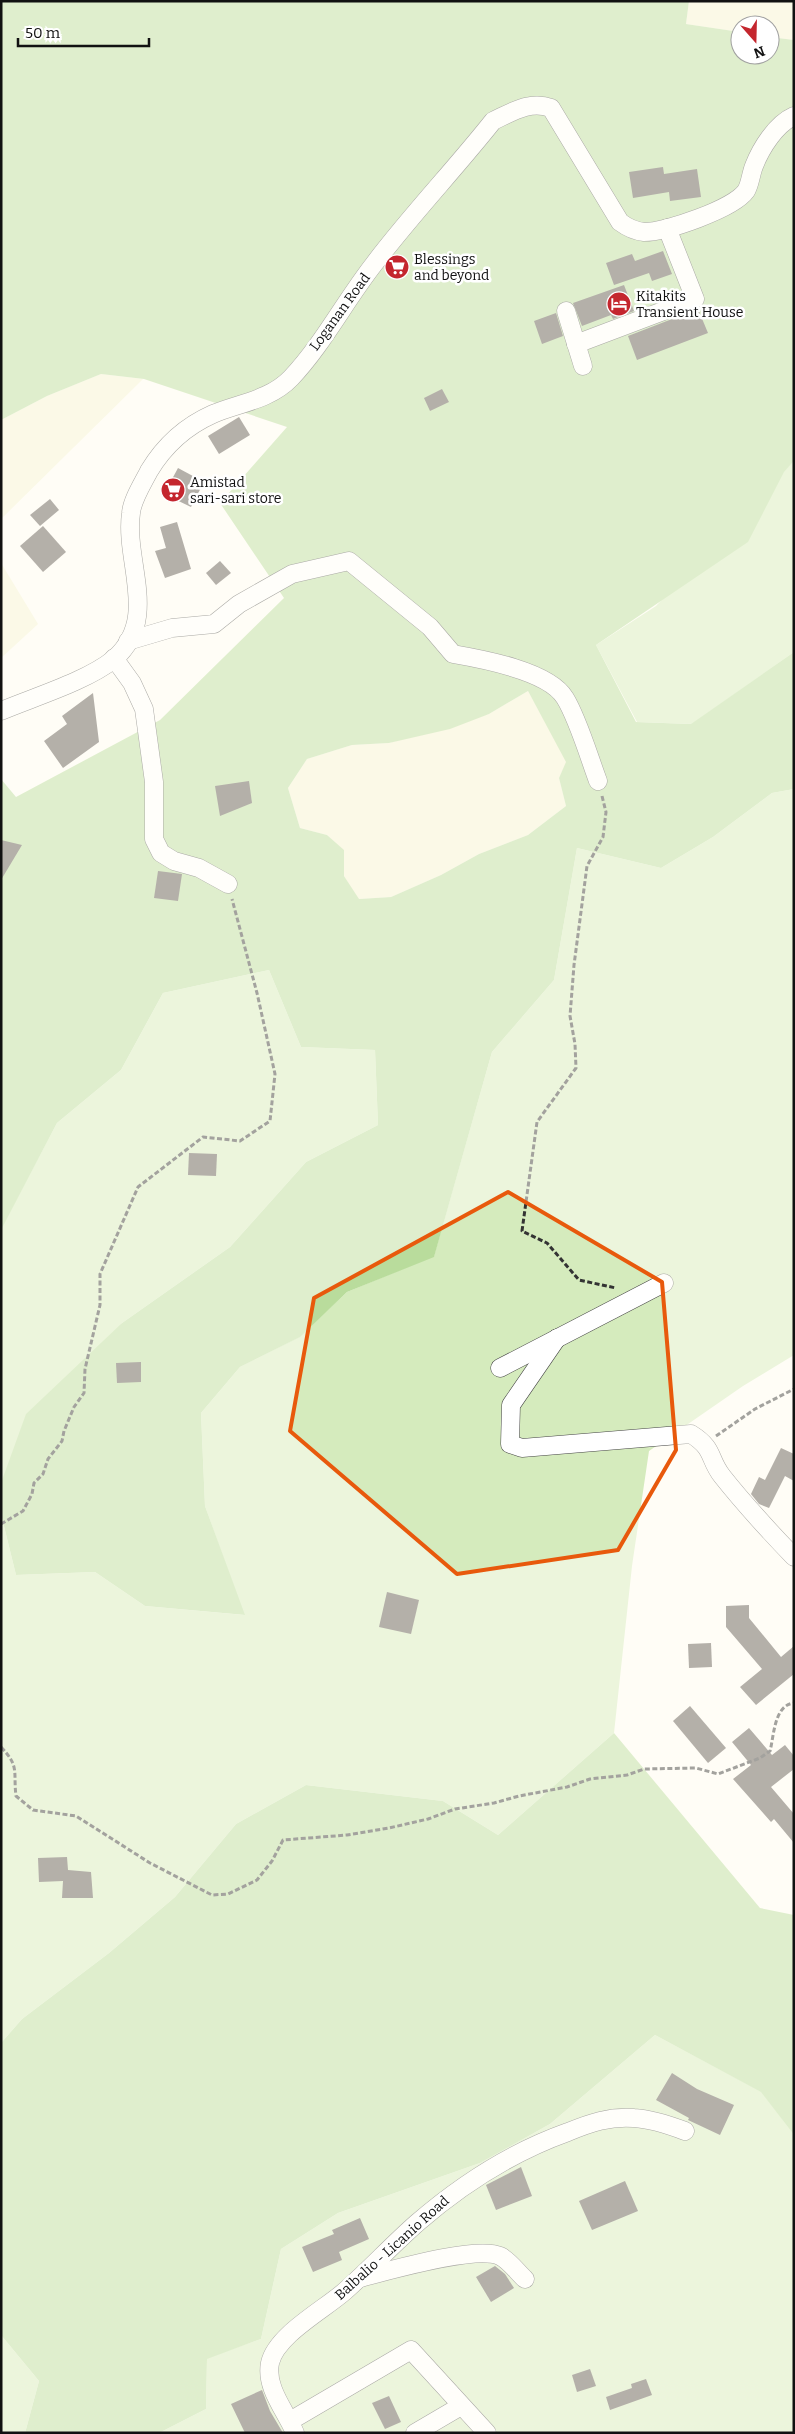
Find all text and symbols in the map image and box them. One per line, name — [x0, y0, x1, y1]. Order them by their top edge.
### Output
scale bar — [18, 15, 149, 47]
north arrow — [730, 15, 780, 65]
text: 50 m — [25, 24, 61, 42]
text: N — [751, 42, 767, 62]
place label: Blessings and beyond — [414, 251, 489, 284]
supermarket icon: Blessings and beyond — [384, 254, 410, 280]
street label: Loganan Road — [306, 270, 374, 354]
place label: Kitakits Transient House — [636, 288, 743, 321]
hotel icon: Kitakits Transient House — [606, 291, 632, 317]
place label: Amistad sari-sari store — [190, 474, 281, 507]
supermarket icon: Amistad sari-sari store — [160, 477, 186, 503]
street label: Balbalio - Licanio Road — [332, 2192, 452, 2304]

